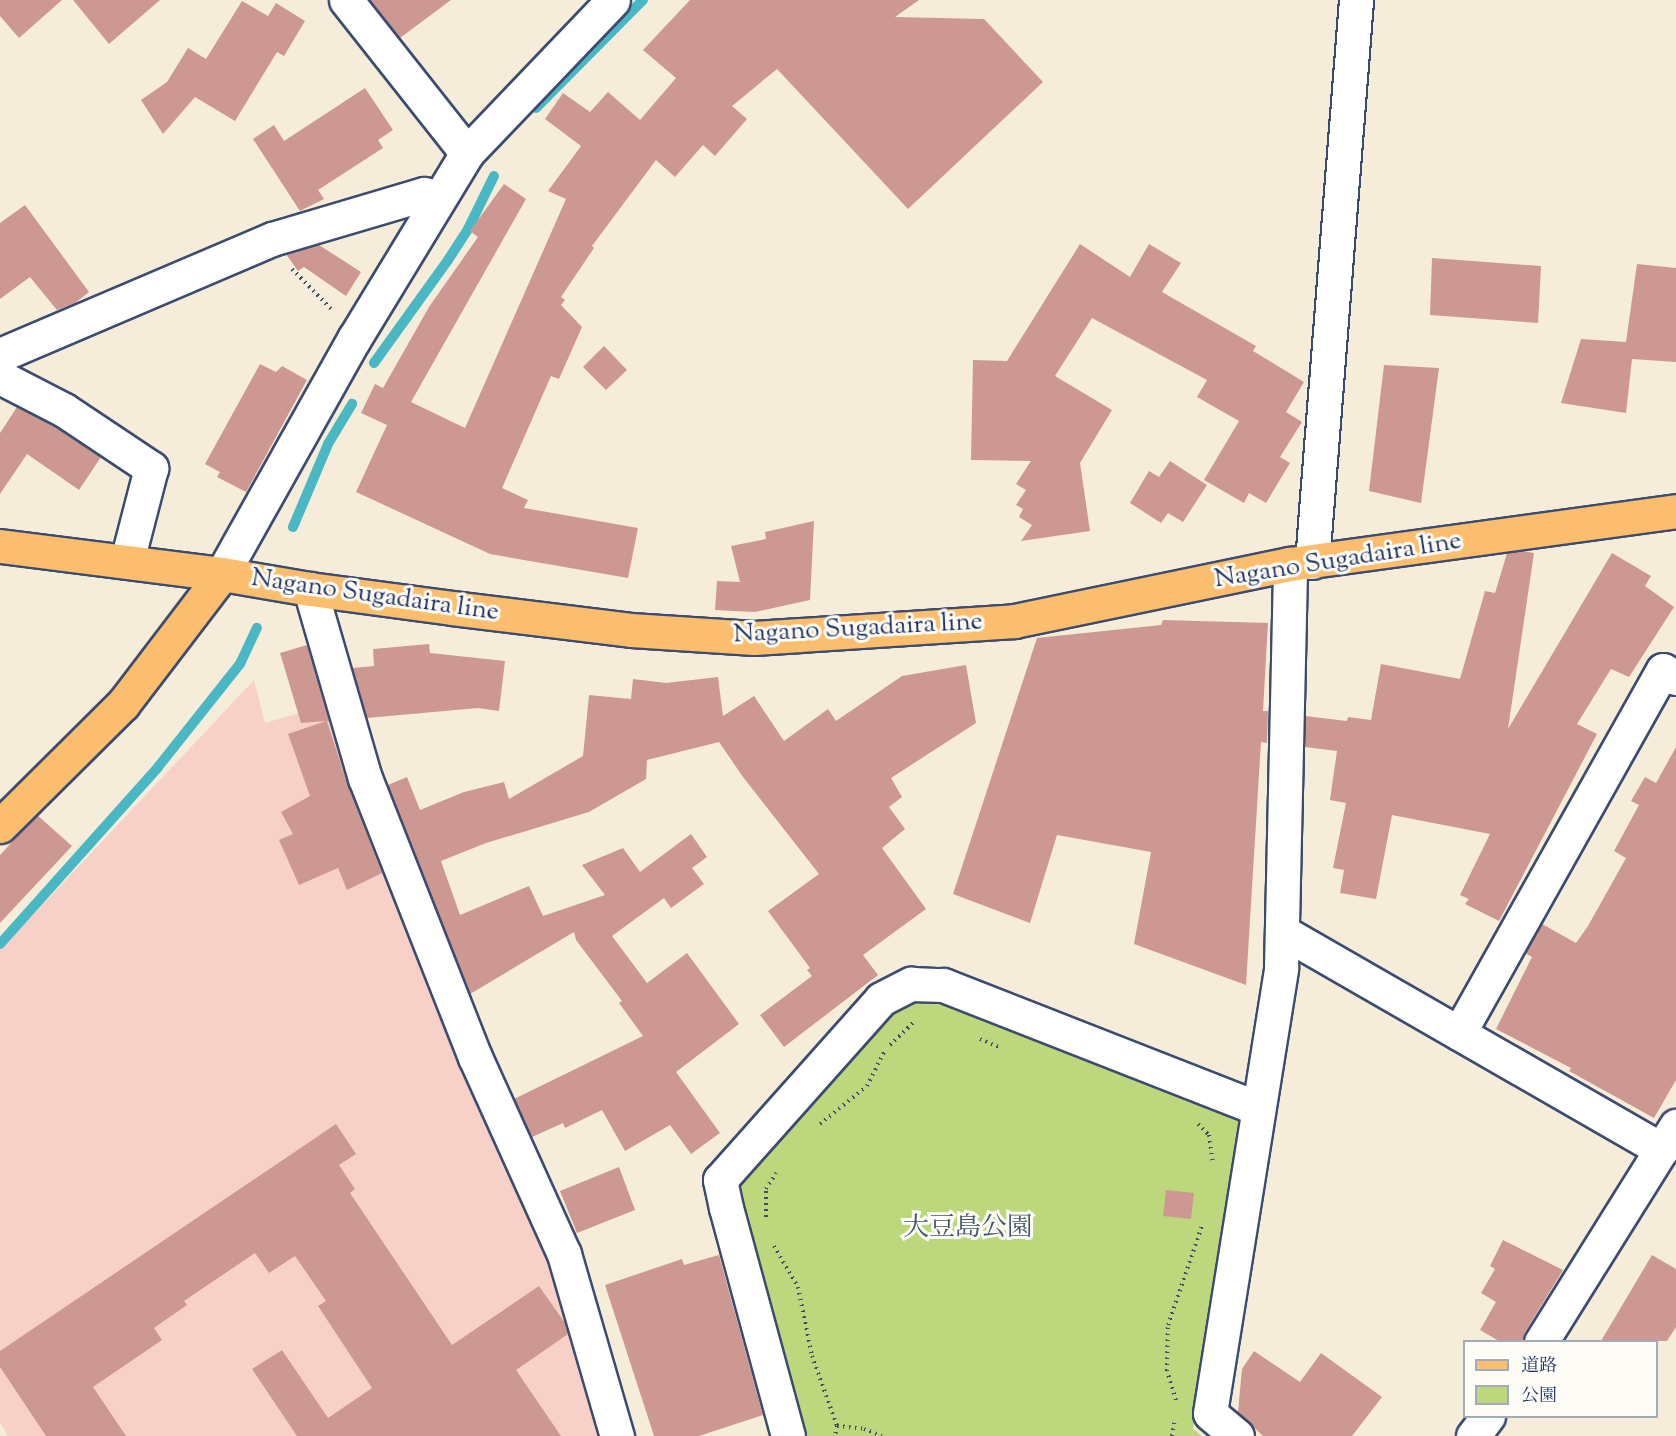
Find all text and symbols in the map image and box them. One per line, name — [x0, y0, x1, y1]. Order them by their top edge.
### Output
street label: Nagano Sugadaira line — [1212, 526, 1464, 596]
street label: Nagano Sugadaira line — [249, 563, 501, 629]
street label: Nagano Sugadaira line — [733, 607, 983, 651]
park label: 大豆島公園 — [903, 1213, 1033, 1245]
legend — [1463, 1340, 1658, 1418]
text: 道路 — [1521, 1354, 1557, 1380]
text: 公園 — [1521, 1384, 1557, 1410]

